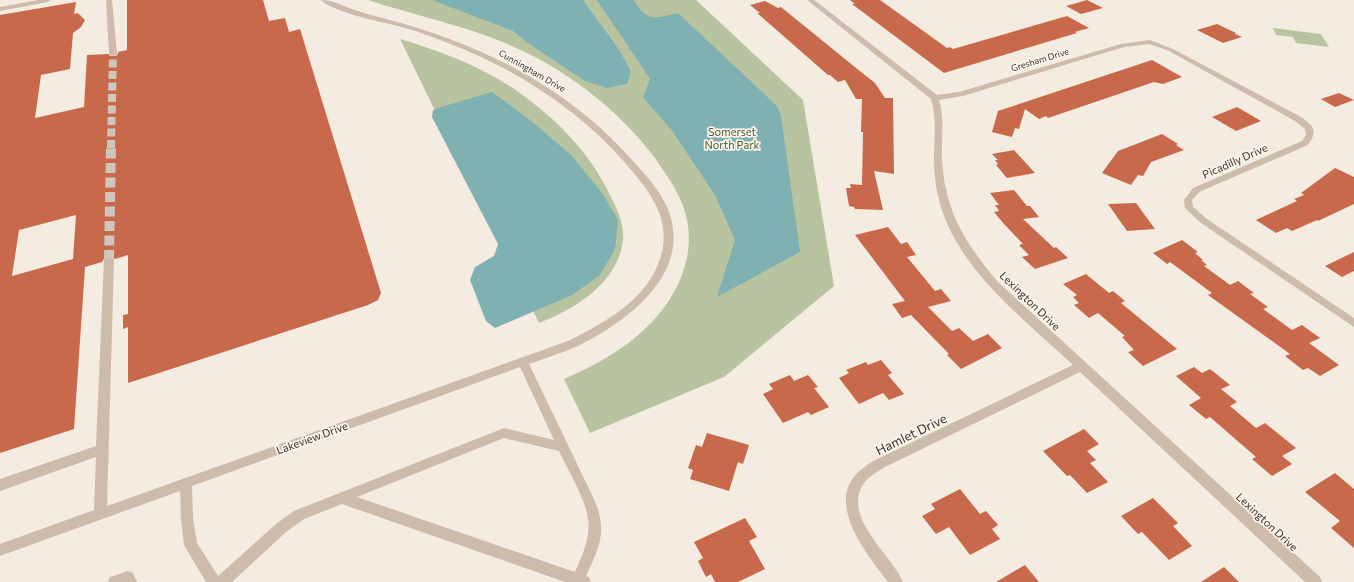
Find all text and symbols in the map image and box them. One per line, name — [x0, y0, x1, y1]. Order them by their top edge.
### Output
street label: Gresham Drive — [1010, 45, 1070, 74]
street label: Cunningham Drive — [497, 47, 568, 94]
park label: Somerset North Park — [704, 125, 760, 151]
street label: Picadilly Drive — [1200, 140, 1270, 181]
street label: Lexington Drive — [997, 269, 1063, 333]
street label: Hamlet Drive — [873, 410, 949, 458]
street label: Lakeview Drive — [274, 419, 349, 456]
street label: Lexington Drive — [1234, 490, 1301, 553]

